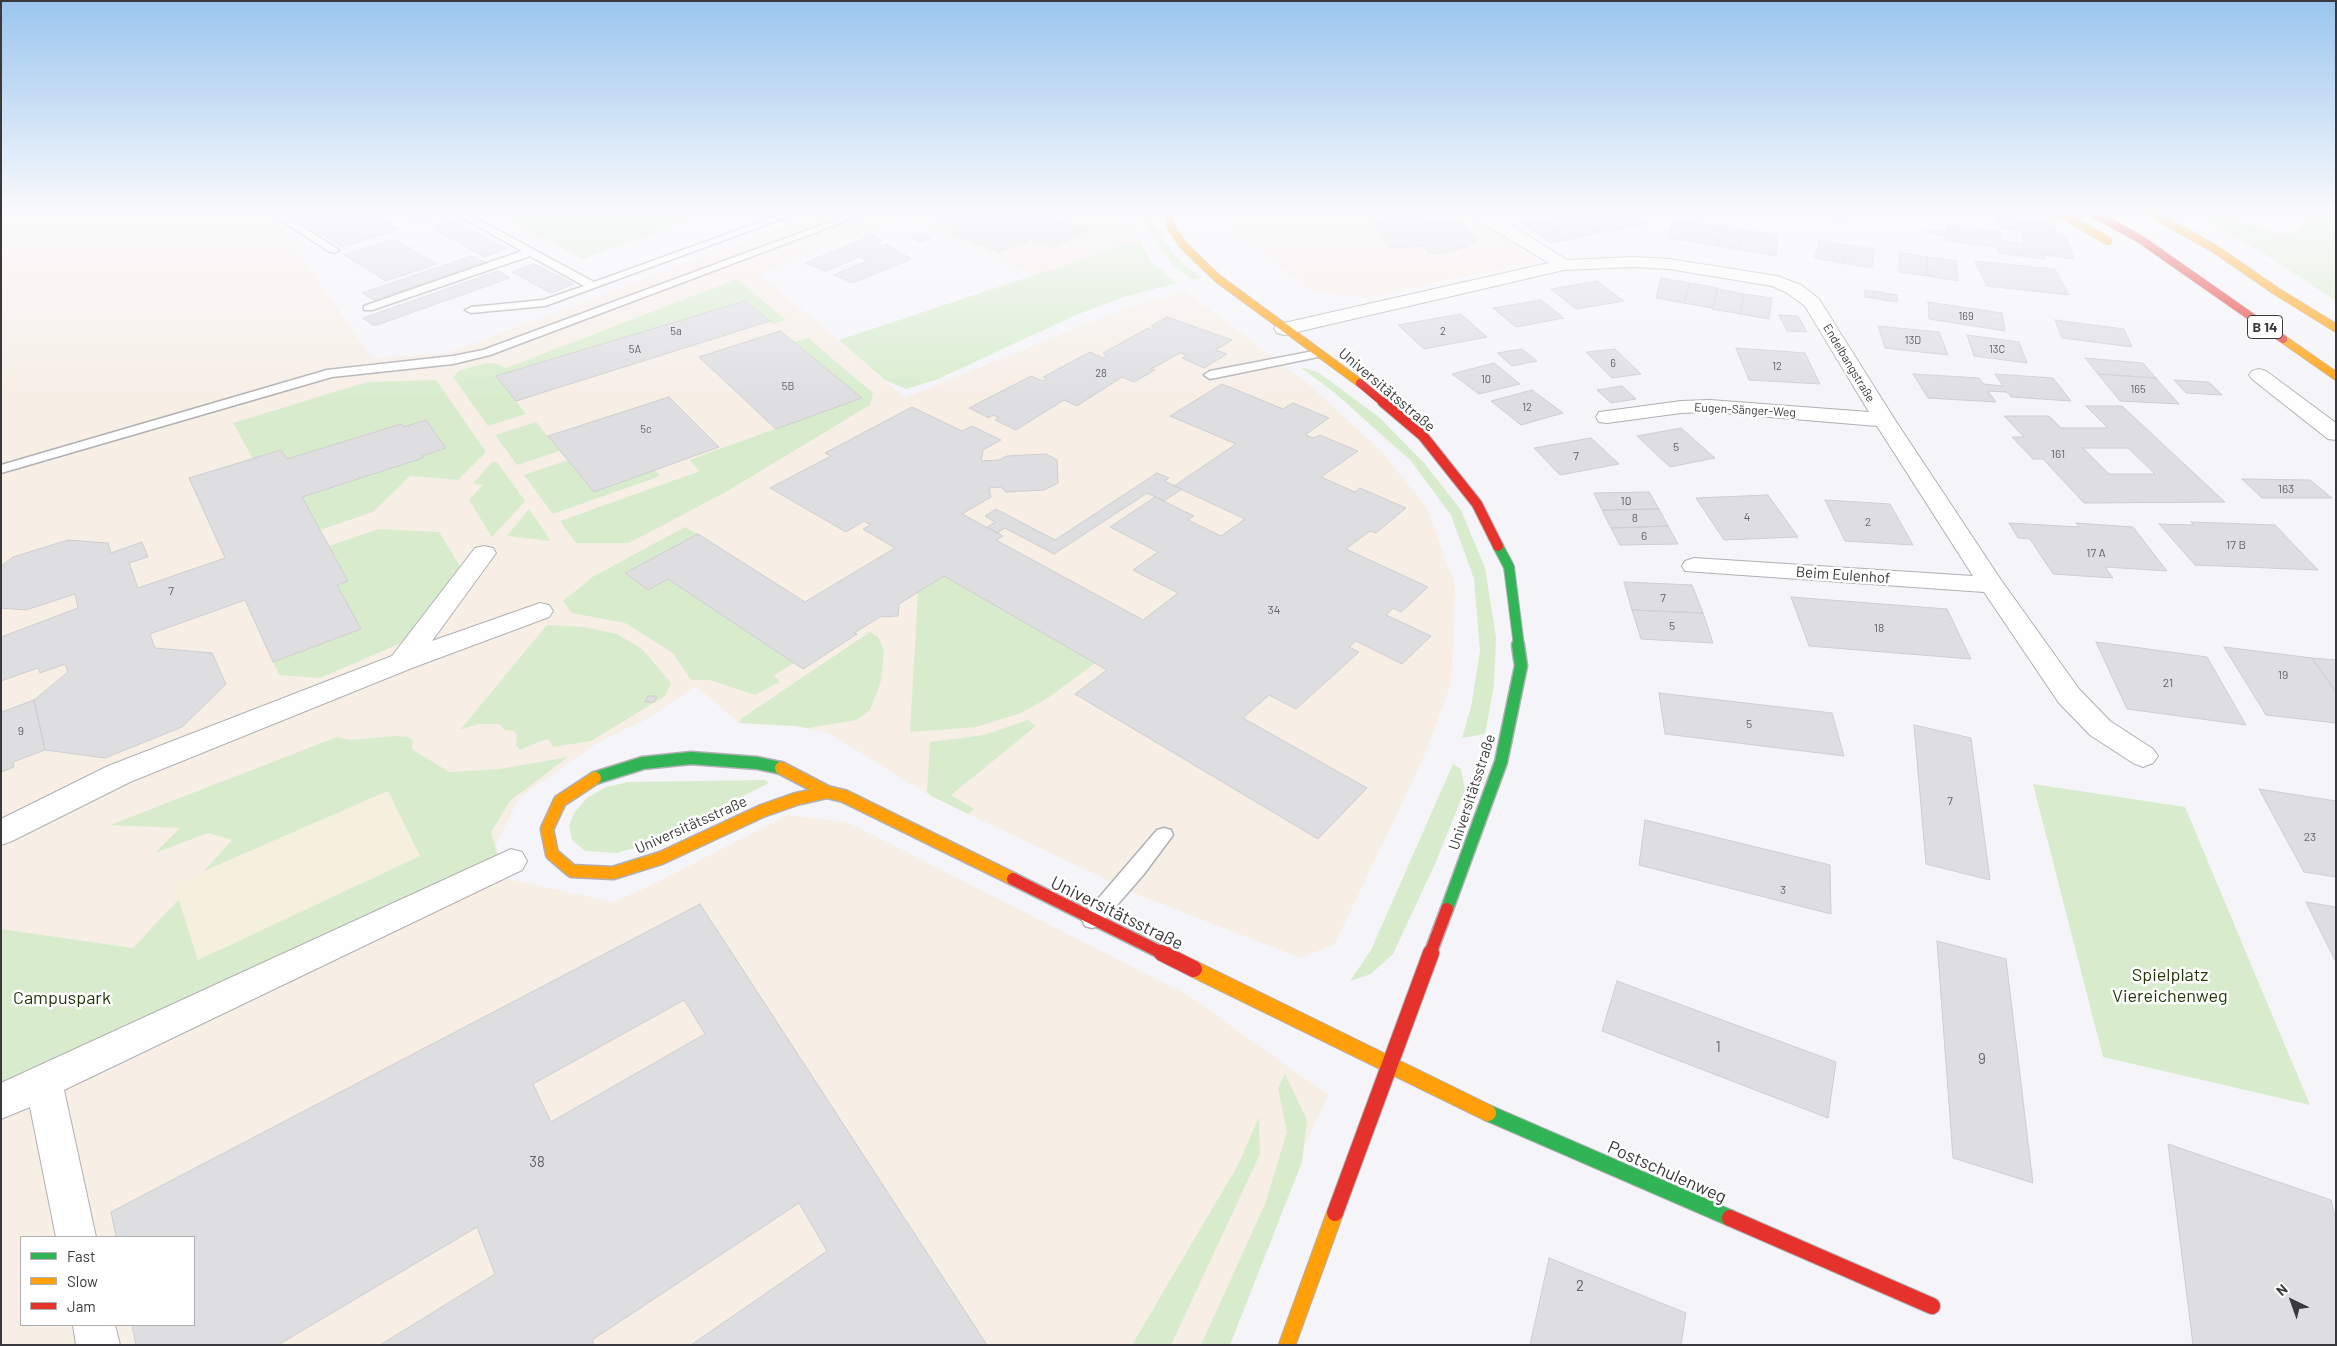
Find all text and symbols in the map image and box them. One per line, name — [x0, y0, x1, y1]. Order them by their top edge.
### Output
house number: 169 — [1958, 309, 1974, 323]
road number: B 14 — [2248, 316, 2282, 338]
street label: Endelbangstraße — [1820, 321, 1878, 405]
house number: 5a — [670, 324, 682, 338]
house number: 2 — [1440, 324, 1446, 338]
house number: 13D — [1905, 333, 1921, 347]
house number: 5A — [629, 342, 641, 356]
house number: 13C — [1989, 342, 2005, 356]
street label: Universitätsstraße — [1335, 344, 1439, 436]
house number: 6 — [1610, 356, 1616, 370]
house number: 12 — [1772, 359, 1782, 373]
house number: 28 — [1095, 366, 1107, 380]
house number: 10 — [1481, 372, 1491, 386]
house number: 5B — [782, 379, 794, 393]
house number: 165 — [2130, 382, 2146, 396]
house number: 12 — [1522, 400, 1532, 414]
street label: Eugen-Sänger-Weg — [1694, 400, 1796, 420]
house number: 5c — [640, 422, 652, 436]
house number: 5 — [1673, 440, 1679, 454]
house number: 161 — [2051, 447, 2065, 461]
house number: 7 — [1573, 449, 1579, 463]
house number: 163 — [2278, 482, 2294, 496]
house number: 10 — [1621, 494, 1631, 508]
house number: 4 — [1744, 510, 1750, 524]
house number: 8 — [1632, 511, 1638, 525]
house number: 2 — [1865, 515, 1871, 529]
house number: 6 — [1641, 529, 1647, 543]
house number: 17 B — [2226, 538, 2246, 552]
house number: 17 A — [2086, 546, 2106, 560]
street label: Beim Eulenhof — [1795, 563, 1891, 587]
house number: 7 — [168, 584, 174, 598]
house number: 7 — [1660, 591, 1666, 605]
house number: 34 — [1268, 603, 1280, 617]
house number: 5 — [1669, 619, 1675, 633]
house number: 18 — [1874, 621, 1884, 635]
house number: 19 — [2278, 668, 2288, 682]
house number: 21 — [2163, 676, 2173, 690]
house number: 5 — [1746, 717, 1752, 731]
house number: 9 — [18, 724, 24, 738]
street label: Universitätsstraße — [1445, 732, 1499, 852]
street label: Universitätsstraße — [632, 792, 750, 858]
house number: 7 — [1947, 794, 1953, 808]
house number: 23 — [2304, 830, 2316, 844]
street label: Universitätsstraße — [1047, 872, 1187, 954]
house number: 3 — [1780, 883, 1786, 897]
park label: Spielplatz Viereichenweg — [2112, 964, 2228, 1006]
park label: Campuspark — [13, 987, 111, 1009]
house number: 1 — [1715, 1038, 1721, 1056]
house number: 9 — [1978, 1050, 1986, 1068]
street label: Postschulenweg — [1604, 1136, 1730, 1208]
house number: 38 — [529, 1153, 545, 1171]
legend — [20, 1236, 195, 1326]
text: Fast — [67, 1247, 95, 1265]
text: Slow — [67, 1272, 98, 1290]
north arrow — [2267, 1276, 2317, 1326]
house number: 2 — [1576, 1277, 1584, 1295]
text: N — [2272, 1280, 2291, 1299]
text: Jam — [67, 1297, 96, 1315]

